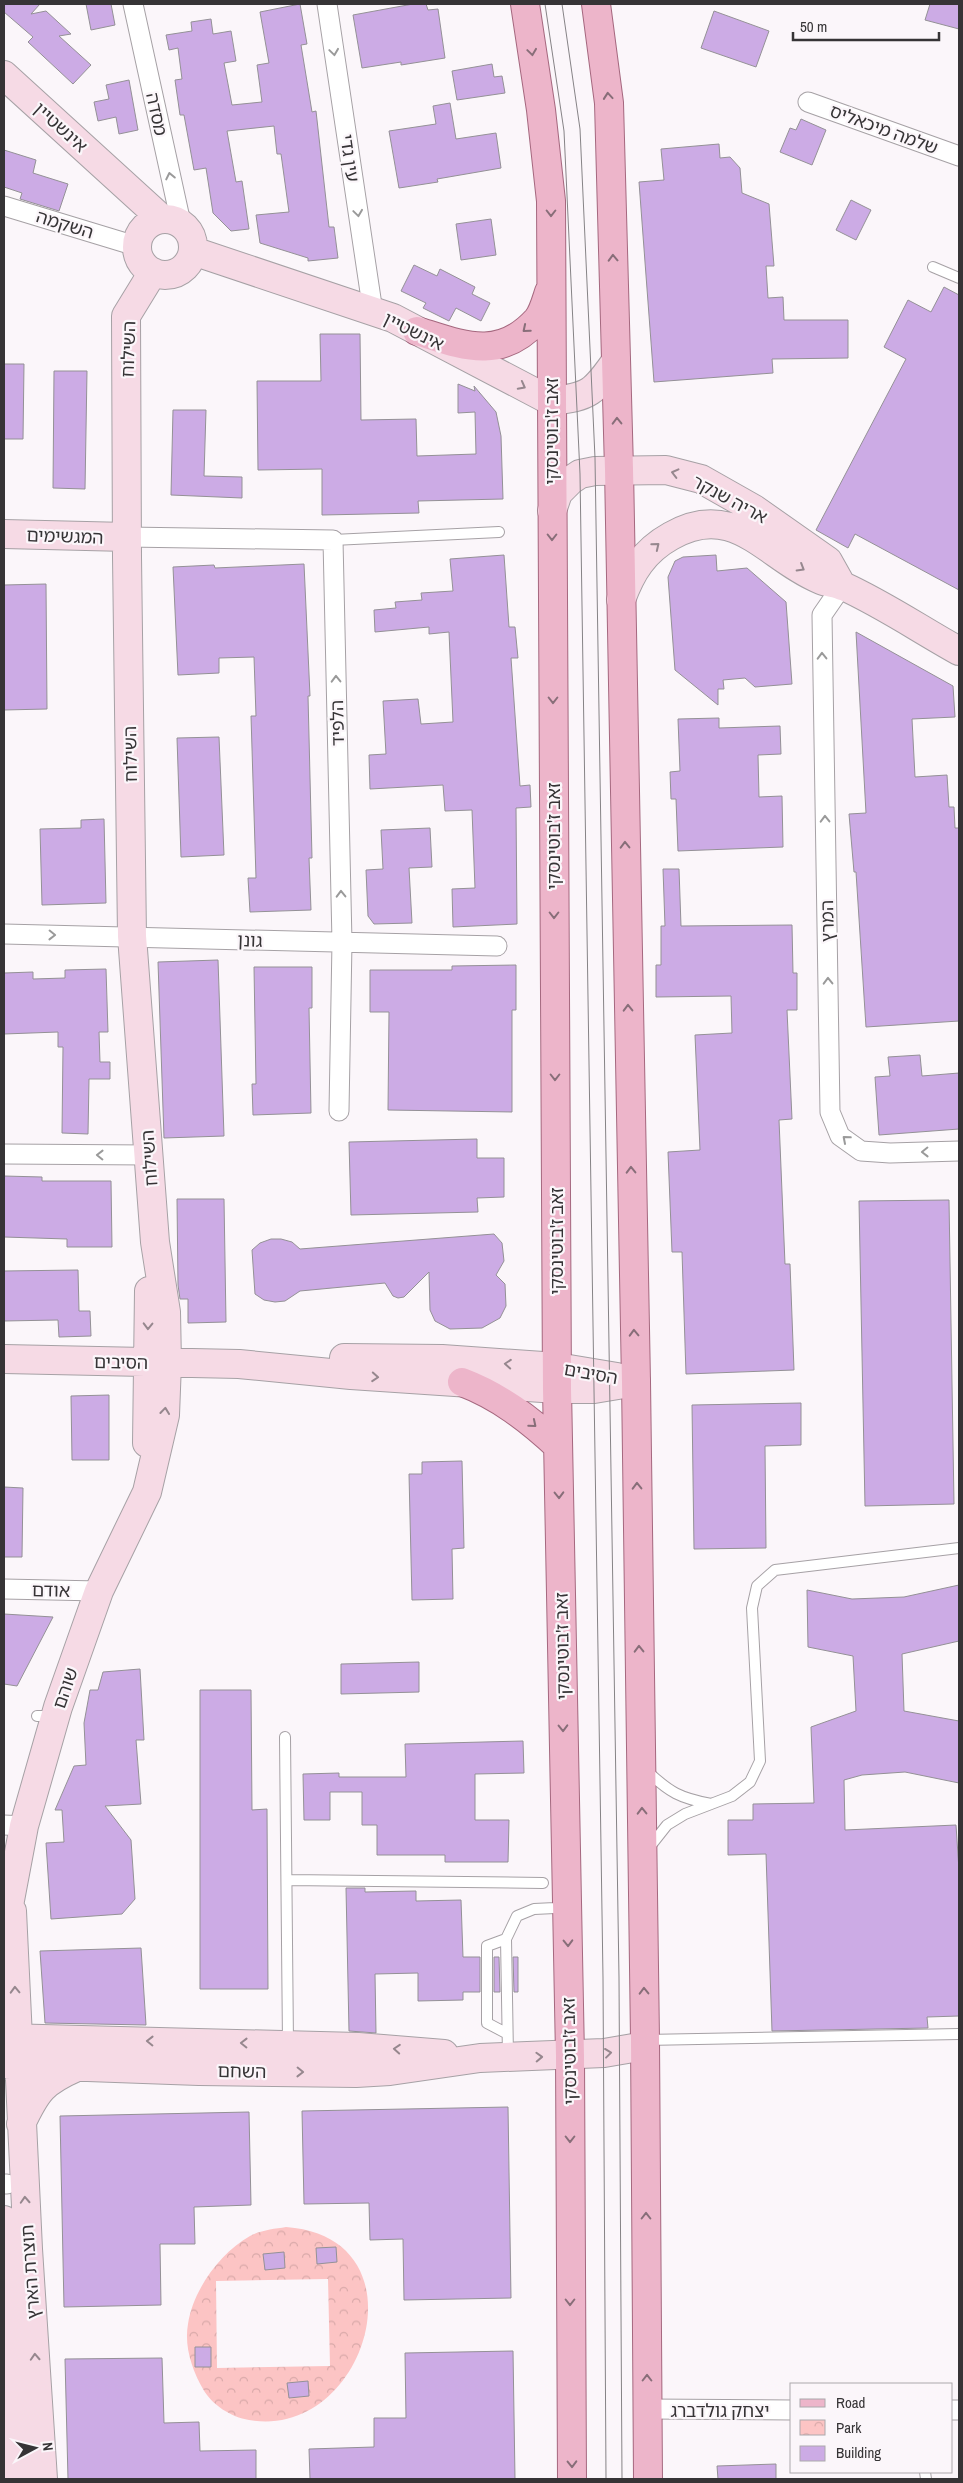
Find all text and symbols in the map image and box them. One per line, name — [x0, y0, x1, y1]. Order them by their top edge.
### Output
scale bar — [793, 10, 939, 42]
text: 50 m — [800, 16, 827, 37]
one-way arrow — [329, 48, 339, 56]
one-way arrow — [526, 48, 537, 56]
street label: מסדה — [140, 90, 174, 138]
one-way arrow — [603, 91, 614, 99]
street label: אינשטיין — [29, 96, 93, 158]
street label: שלמה מיכאליס — [826, 98, 942, 160]
street label: עין גדי — [334, 133, 366, 183]
one-way arrow — [165, 171, 176, 180]
street label: השקמה — [33, 203, 97, 245]
one-way arrow — [352, 209, 363, 217]
one-way arrow — [546, 210, 556, 217]
one-way arrow — [608, 254, 619, 262]
street label: אינשטיין — [380, 306, 448, 356]
street label: השילוח — [115, 320, 141, 378]
one-way arrow — [523, 323, 532, 332]
street label: זאב ז'בוטינסקי — [539, 377, 564, 485]
one-way arrow — [517, 380, 526, 390]
one-way arrow — [612, 416, 623, 424]
one-way arrow — [671, 468, 680, 479]
street label: אריה שנקר — [688, 469, 772, 529]
street label: המגשימים — [26, 522, 104, 550]
one-way arrow — [547, 534, 557, 542]
one-way arrow — [651, 542, 660, 551]
one-way arrow — [796, 562, 805, 572]
one-way arrow — [817, 652, 828, 660]
one-way arrow — [331, 675, 341, 682]
one-way arrow — [548, 696, 558, 704]
street label: הלפיד — [324, 700, 350, 746]
street label: השילוח — [117, 726, 143, 782]
street label: זאב ז'בוטינסקי — [541, 782, 566, 890]
one-way arrow — [820, 815, 830, 822]
one-way arrow — [620, 841, 630, 849]
one-way arrow — [335, 890, 346, 898]
street label: המרץ — [814, 900, 840, 942]
one-way arrow — [549, 912, 559, 919]
street label: גונן — [237, 927, 263, 953]
one-way arrow — [49, 930, 57, 940]
one-way arrow — [823, 977, 833, 985]
one-way arrow — [623, 1004, 633, 1012]
one-way arrow — [550, 1074, 560, 1082]
street label: השילוח — [135, 1129, 163, 1187]
one-way arrow — [842, 1135, 851, 1144]
one-way arrow — [920, 1147, 928, 1157]
one-way arrow — [96, 1150, 104, 1160]
one-way arrow — [626, 1166, 636, 1174]
street label: זאב ז'בוטינסקי — [544, 1187, 569, 1295]
one-way arrow — [142, 1322, 153, 1330]
one-way arrow — [629, 1329, 639, 1336]
street label: הסיבים — [94, 1349, 148, 1375]
street label: הסיבים — [562, 1356, 620, 1390]
one-way arrow — [504, 1358, 512, 1369]
one-way arrow — [371, 1371, 379, 1382]
one-way arrow — [159, 1407, 170, 1415]
one-way arrow — [528, 1419, 537, 1428]
one-way arrow — [632, 1482, 642, 1490]
one-way arrow — [553, 1491, 564, 1499]
street label: אודם — [32, 1577, 70, 1603]
street label: זאב ז'בוטינסקי — [549, 1592, 575, 1700]
one-way arrow — [634, 1644, 645, 1652]
street label: שוהם — [46, 1664, 84, 1712]
one-way arrow — [558, 1724, 569, 1732]
one-way arrow — [637, 1807, 647, 1814]
one-way arrow — [562, 1939, 573, 1947]
one-way arrow — [10, 1985, 21, 1993]
one-way arrow — [639, 1987, 649, 1994]
street label: זאב ז'בוטינסקי — [556, 1997, 582, 2105]
one-way arrow — [146, 2036, 154, 2047]
one-way arrow — [239, 2038, 247, 2049]
one-way arrow — [392, 2044, 400, 2055]
one-way arrow — [604, 2048, 612, 2059]
one-way arrow — [535, 2051, 543, 2062]
street label: השחם — [217, 2058, 267, 2084]
one-way arrow — [297, 2067, 305, 2077]
one-way arrow — [565, 2136, 575, 2144]
one-way arrow — [20, 2196, 31, 2204]
one-way arrow — [641, 2211, 651, 2219]
street label: תוצרת הארץ — [14, 2224, 46, 2320]
one-way arrow — [565, 2298, 575, 2306]
one-way arrow — [30, 2352, 40, 2360]
one-way arrow — [642, 2374, 652, 2382]
legend — [790, 2383, 953, 2473]
text: Road — [836, 2392, 865, 2413]
street label: יצחק גולדברג — [670, 2398, 770, 2423]
text: Park — [836, 2417, 862, 2438]
north arrow — [10, 2423, 60, 2473]
text: N — [38, 2441, 57, 2452]
text: Building — [836, 2442, 881, 2463]
one-way arrow — [566, 2461, 577, 2469]

